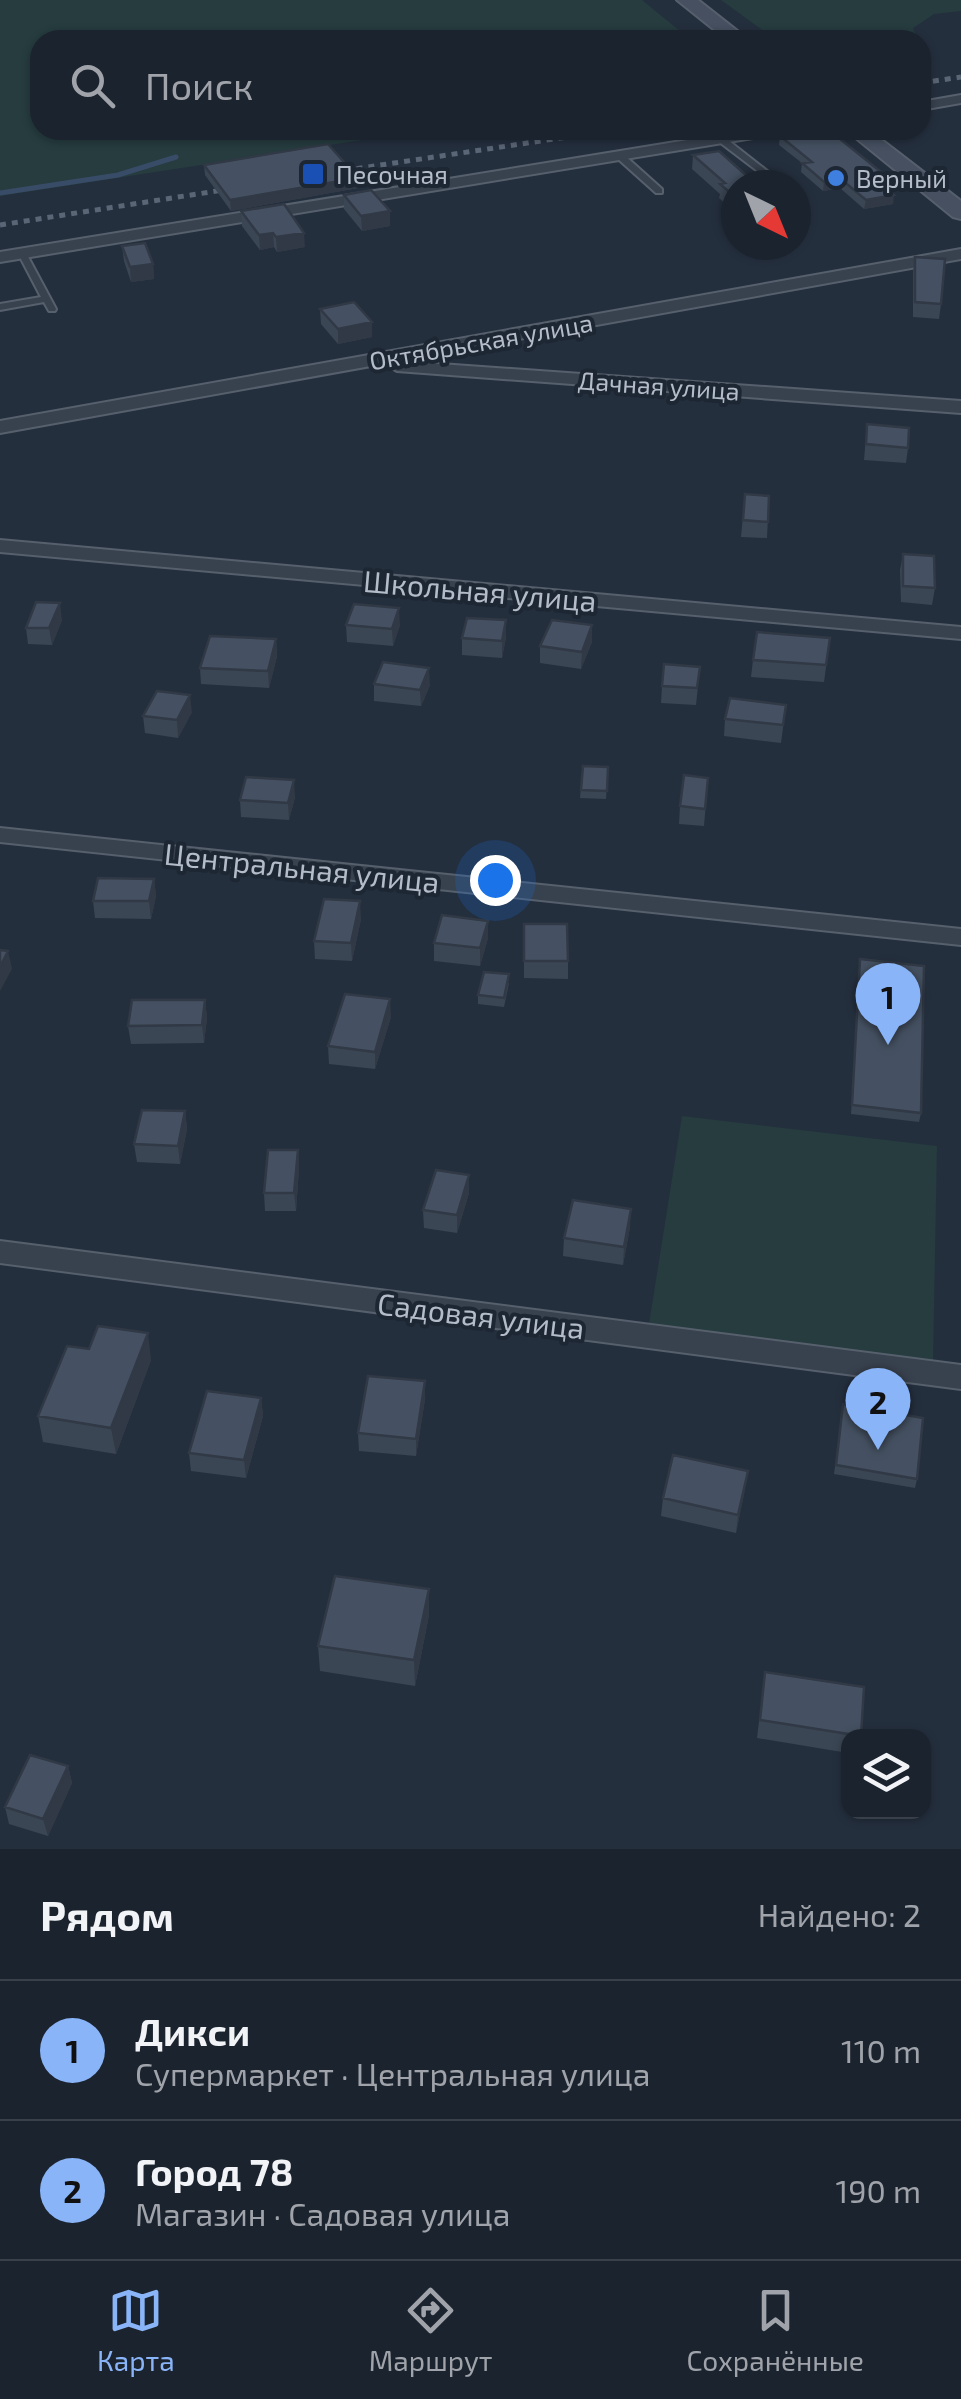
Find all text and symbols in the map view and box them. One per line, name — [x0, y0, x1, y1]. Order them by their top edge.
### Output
search box — [30, 30, 931, 140]
icon: search — [65, 58, 120, 113]
text: Поиск — [145, 62, 254, 108]
place label: Песочная — [336, 159, 448, 189]
marker: Песочная — [300, 161, 326, 187]
place label: Верный — [856, 163, 947, 193]
marker: Верный — [825, 167, 847, 189]
north arrow — [721, 170, 811, 260]
street label: Октябрьская улица — [367, 307, 595, 376]
street label: Дачная улица — [577, 364, 741, 407]
street label: Школьная улица — [362, 562, 598, 619]
street label: Центральная улица — [163, 835, 441, 900]
your location — [470, 855, 521, 906]
pin: 1 — [856, 962, 920, 1045]
street label: Садовая улица — [375, 1284, 587, 1347]
pin: 2 — [846, 1368, 910, 1450]
map controls — [841, 1729, 931, 1819]
button: layers — [841, 1729, 931, 1819]
text: Рядом — [40, 1889, 174, 1939]
text: Найдено: 2 — [758, 1895, 921, 1933]
text: Дикси — [135, 2008, 250, 2054]
text: 1 — [66, 2031, 79, 2069]
text: 110 m — [841, 2031, 921, 2069]
text: Супермаркет · Центральная улица — [135, 2054, 650, 2092]
text: Город 78 — [135, 2148, 293, 2194]
text: 2 — [63, 2171, 82, 2209]
text: 190 m — [835, 2171, 921, 2209]
text: Магазин · Садовая улица — [135, 2194, 510, 2232]
tab: Карта — [97, 2283, 175, 2377]
tab: Маршрут — [369, 2283, 493, 2377]
tab: Сохранённые — [687, 2283, 864, 2377]

